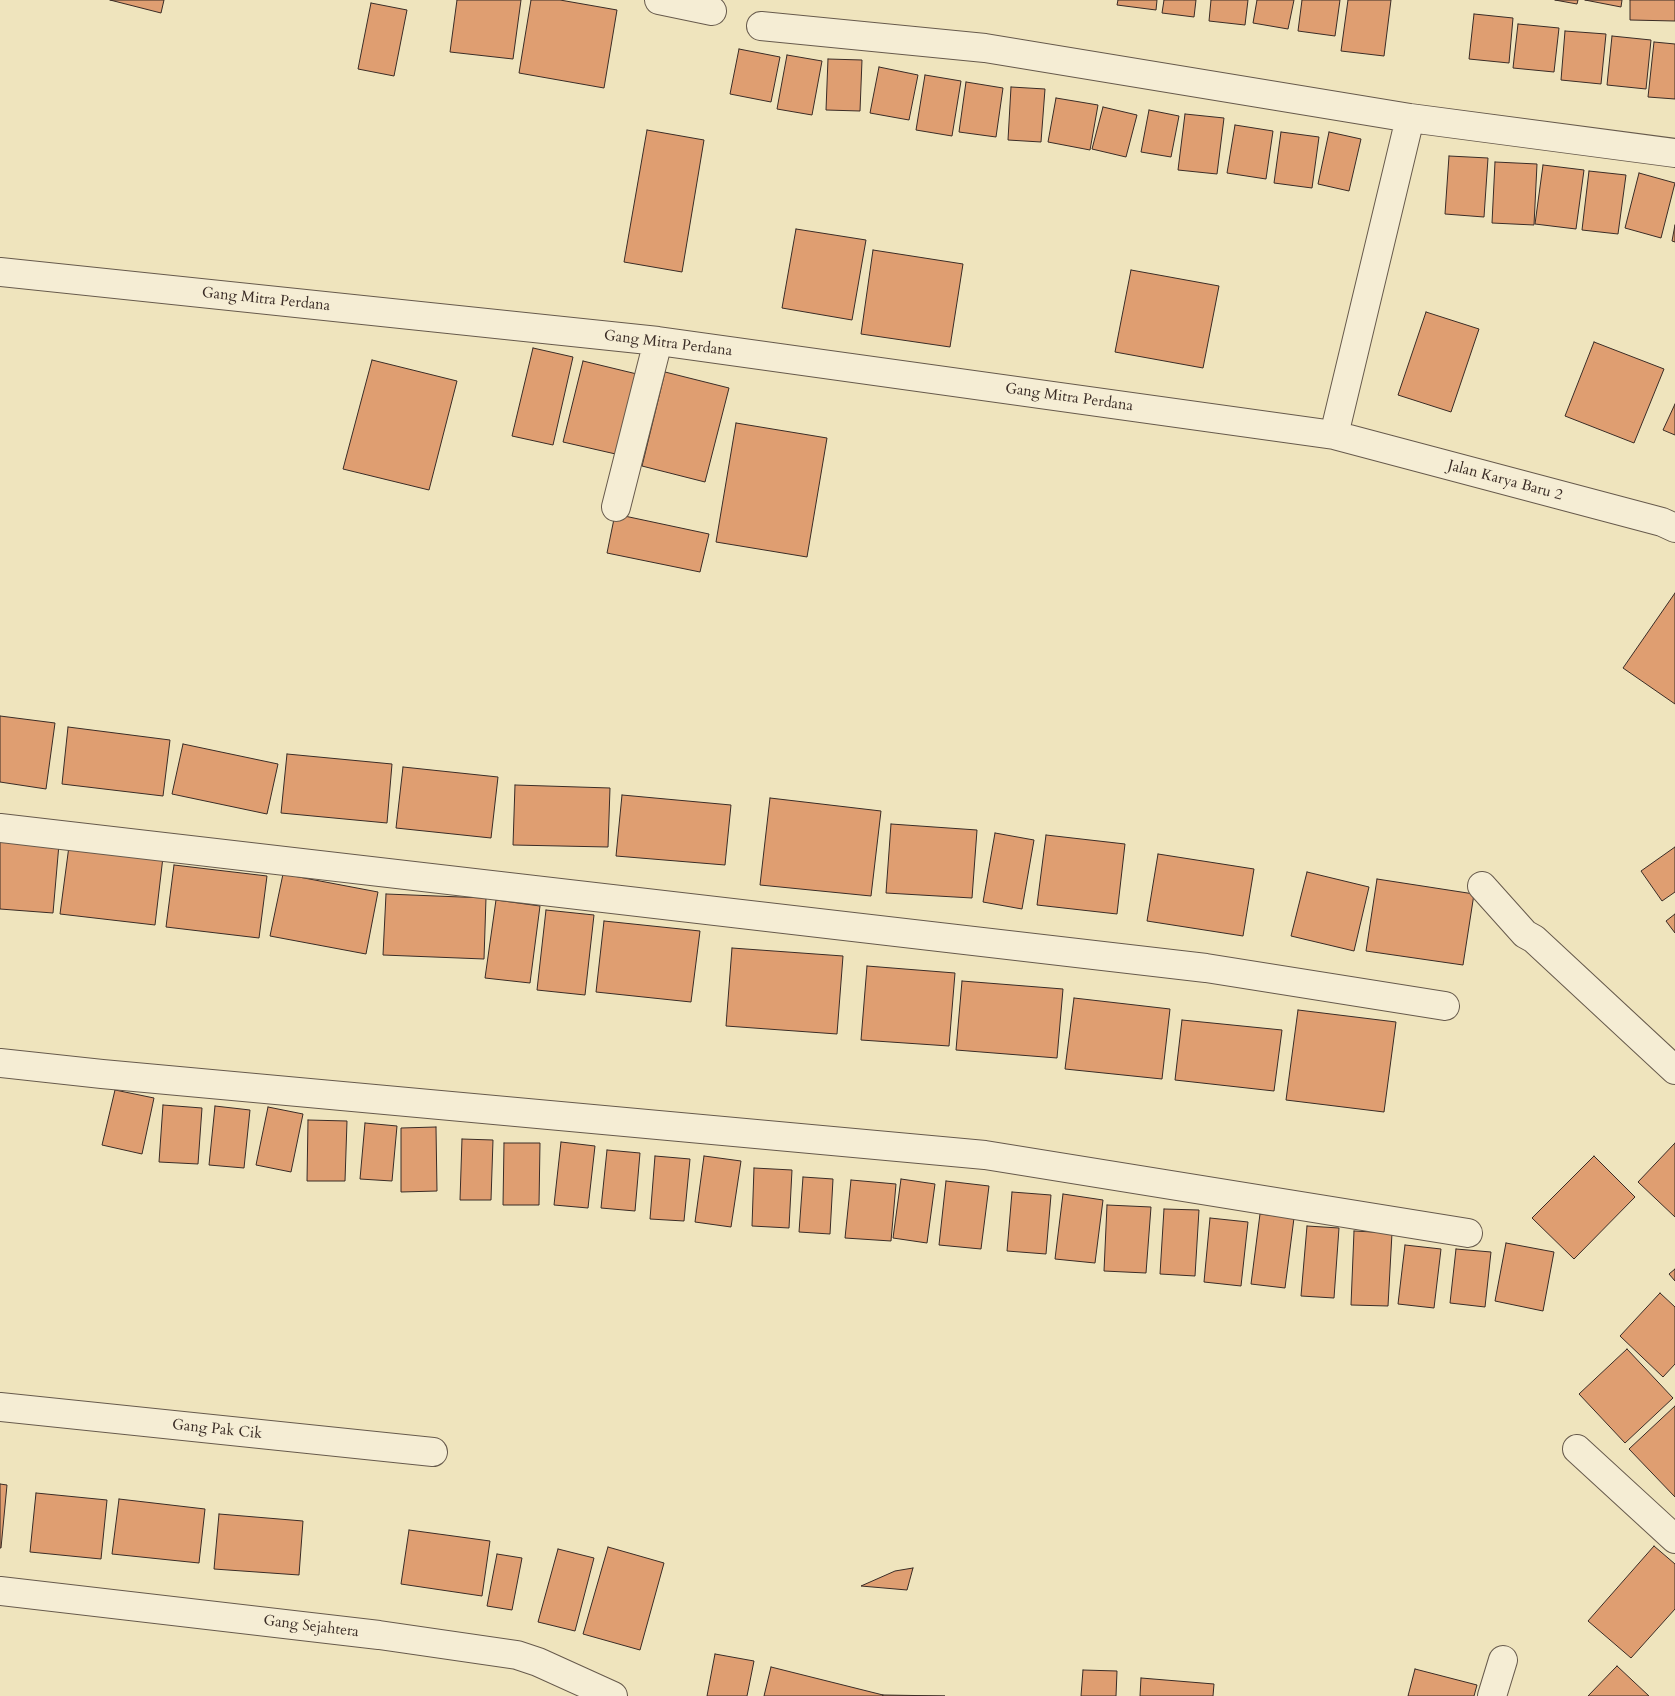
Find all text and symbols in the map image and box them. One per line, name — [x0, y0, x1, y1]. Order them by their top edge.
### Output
street label: Gang Mitra Perdana — [201, 284, 331, 316]
street label: Gang Mitra Perdana — [603, 327, 733, 361]
street label: Gang Mitra Perdana — [1004, 380, 1134, 416]
street label: Jalan Karya Baru 2 — [1446, 457, 1564, 505]
street label: Gang Pak Cik — [171, 1416, 263, 1444]
street label: Gang Sejahtera — [262, 1612, 360, 1642]

